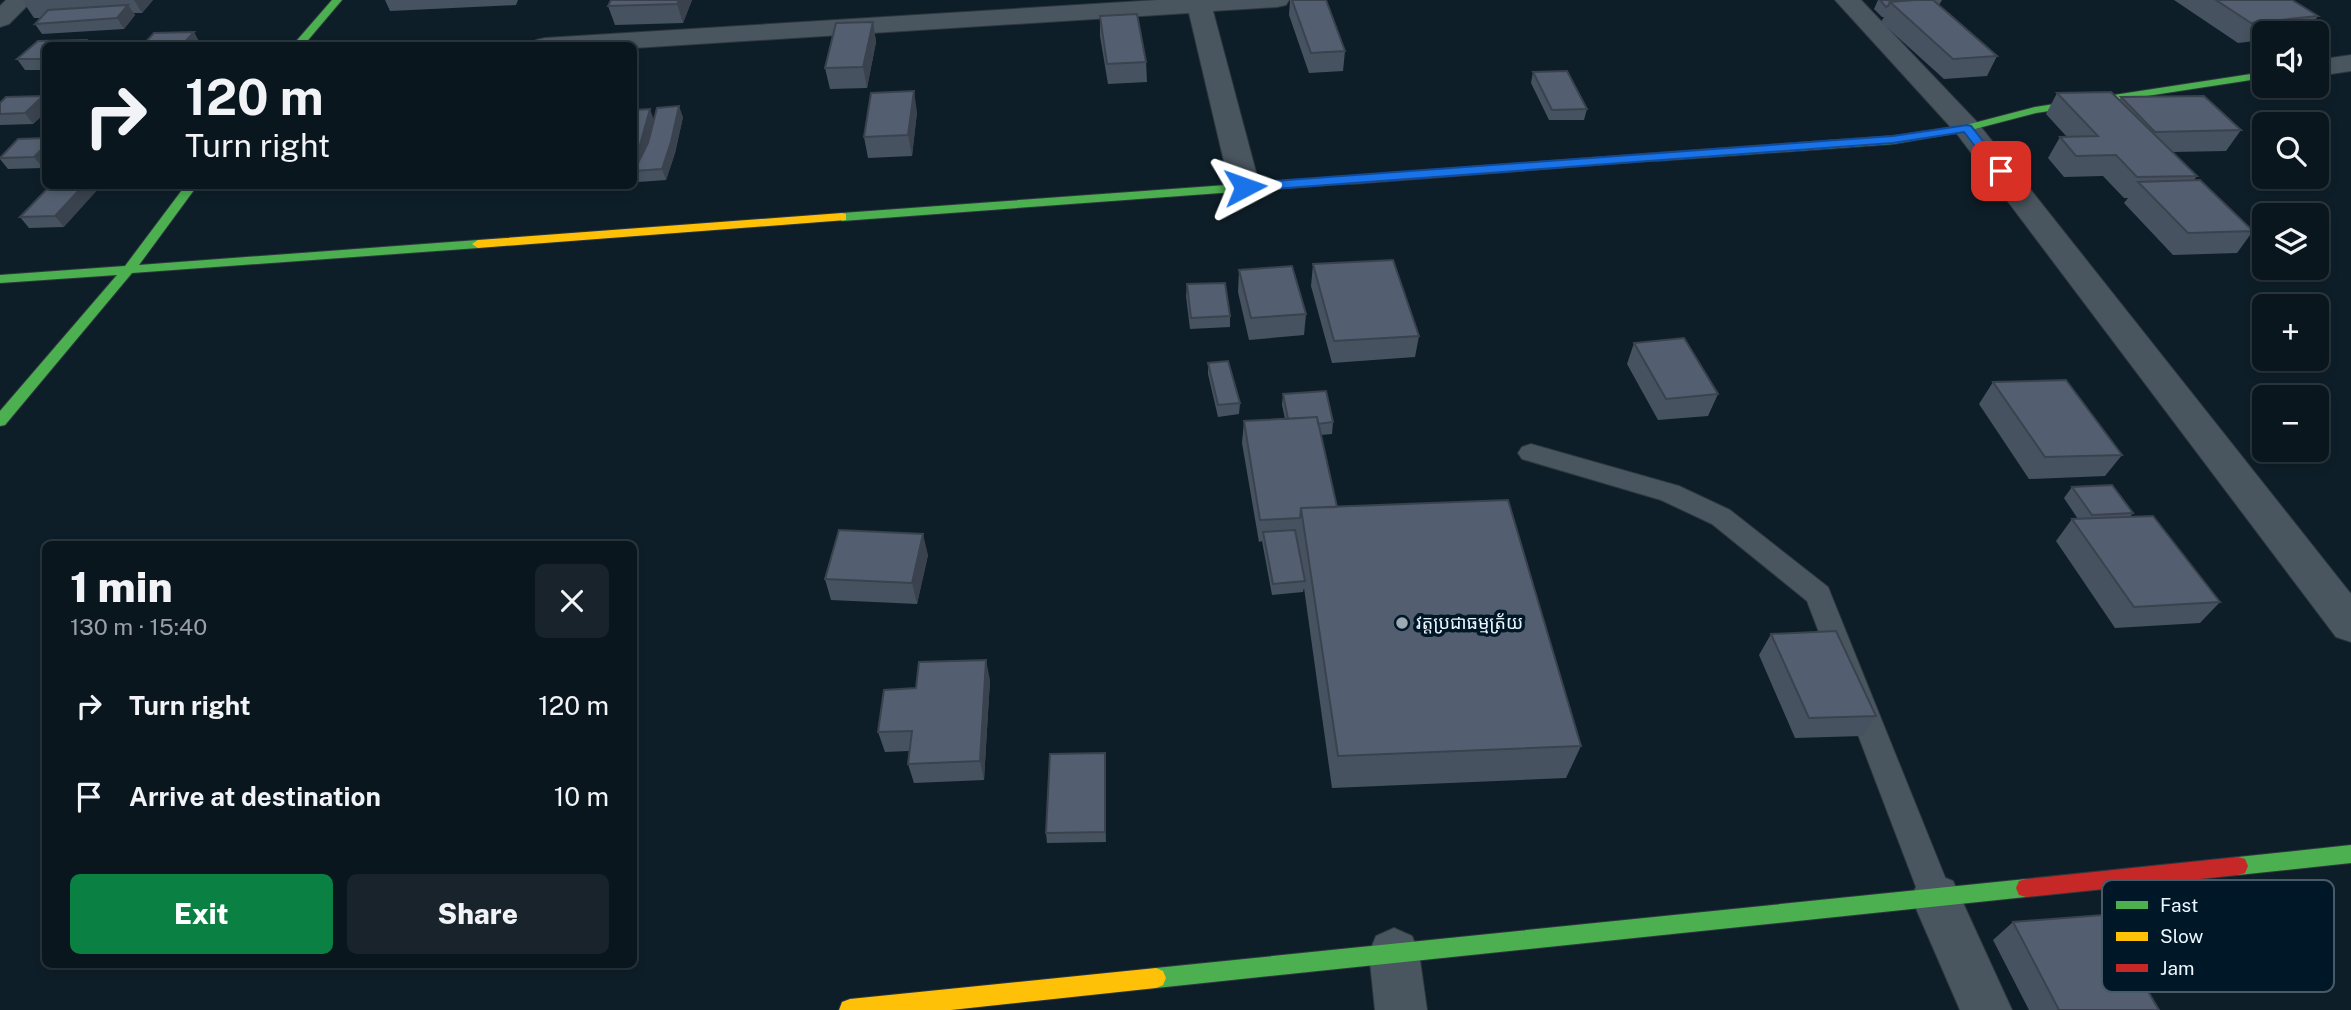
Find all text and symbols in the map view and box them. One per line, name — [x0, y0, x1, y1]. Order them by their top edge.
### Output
map controls — [2252, 21, 2329, 462]
button: sound — [2252, 21, 2329, 98]
text: 120 m — [185, 68, 324, 126]
icon: right — [70, 70, 161, 161]
button: search — [2252, 112, 2329, 189]
text: Turn right — [185, 127, 330, 164]
pin — [1971, 141, 2031, 201]
position arrow — [1208, 150, 1282, 224]
icon: arrive — [1982, 152, 2020, 190]
button: layers — [2252, 203, 2329, 280]
button: + — [2252, 294, 2329, 371]
button: − — [2252, 385, 2329, 462]
text: 1 min — [70, 562, 173, 611]
button: close — [535, 564, 609, 638]
place label: វត្តប្រជាធម្មត្រ័យ — [1416, 612, 1523, 634]
text: 130 m · 15:40 — [70, 613, 207, 640]
marker: វត្តប្រជាធម្មត្រ័យ — [1394, 615, 1410, 631]
icon: right — [70, 687, 108, 725]
text: Turn right — [129, 690, 251, 721]
text: 120 m — [538, 690, 609, 721]
icon: arrive — [70, 778, 108, 816]
text: Arrive at destination — [129, 781, 381, 812]
text: 10 m — [554, 781, 609, 812]
button: Exit — [70, 874, 333, 954]
button: Share — [347, 874, 609, 954]
legend — [2102, 880, 2334, 992]
text: Fast — [2160, 894, 2198, 916]
text: Slow — [2160, 925, 2204, 947]
text: Jam — [2160, 957, 2194, 979]

